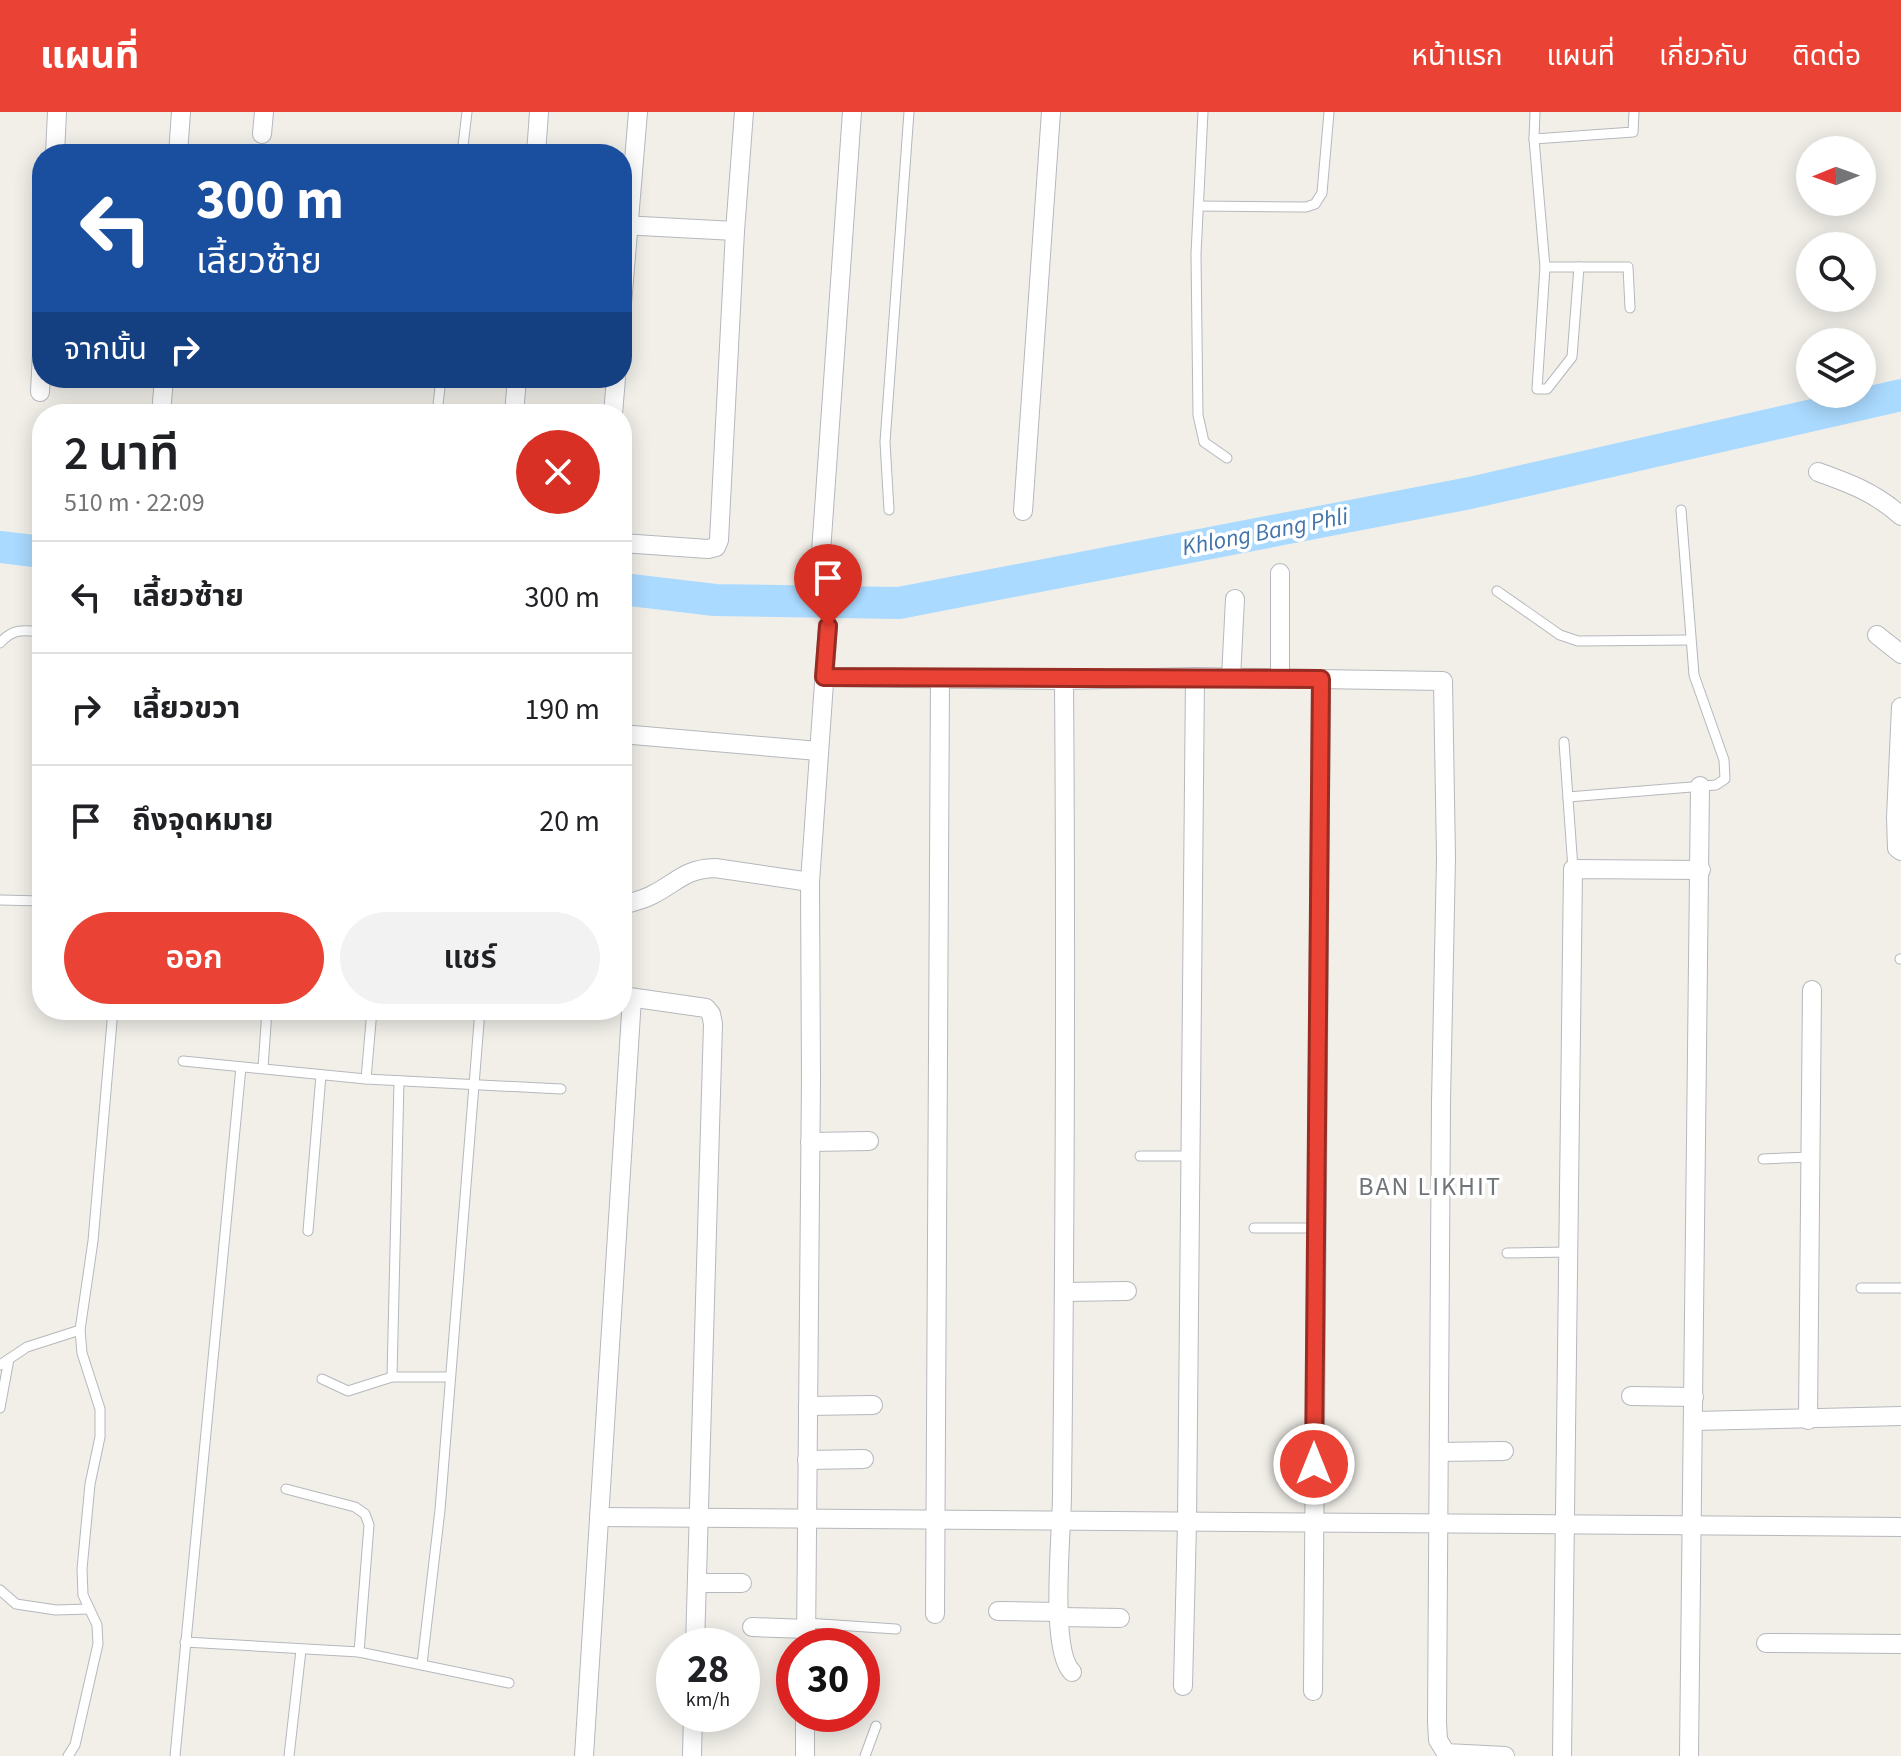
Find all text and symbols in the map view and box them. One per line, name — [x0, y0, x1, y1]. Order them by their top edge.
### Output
text: แผนที่ — [40, 29, 139, 83]
text: หน้าแรก — [1412, 36, 1503, 76]
text: แผนที่ — [1547, 36, 1615, 76]
text: เกี่ยวกับ — [1659, 36, 1748, 76]
text: ติดต่อ — [1792, 36, 1861, 76]
north arrow — [1796, 136, 1876, 216]
map controls — [1796, 136, 1876, 408]
text: 300 m — [196, 161, 344, 240]
icon: left — [64, 176, 168, 280]
button: search — [1796, 232, 1876, 312]
text: เลี้ยวซ้าย — [196, 236, 322, 287]
text: จากนั้น — [64, 328, 147, 371]
icon: right — [163, 328, 207, 372]
button: layers — [1796, 328, 1876, 408]
text: 2 นาที — [64, 420, 179, 488]
button: close — [516, 430, 600, 514]
text: 510 m · 22:09 — [64, 484, 205, 521]
water label: Khlong Bang Phli — [1179, 499, 1351, 565]
pin — [794, 544, 862, 626]
icon: arrive — [806, 556, 850, 600]
icon: left — [64, 575, 108, 619]
text: เลี้ยวซ้าย — [132, 575, 244, 618]
text: 300 m — [524, 576, 600, 619]
icon: right — [64, 687, 108, 731]
text: เลี้ยวขวา — [132, 687, 240, 730]
text: 190 m — [524, 688, 600, 731]
icon: arrive — [64, 799, 108, 843]
text: ถึงจุดหมาย — [132, 799, 273, 842]
text: 20 m — [539, 800, 600, 843]
button: ออก — [64, 912, 324, 1004]
button: แชร์ — [340, 912, 600, 1004]
district label: BAN LIKHIT — [1358, 1168, 1502, 1205]
position arrow — [1272, 1422, 1356, 1506]
speed limit sign: 30 — [776, 1628, 880, 1732]
text: 28 — [687, 1641, 729, 1698]
text: km/h — [686, 1686, 730, 1714]

